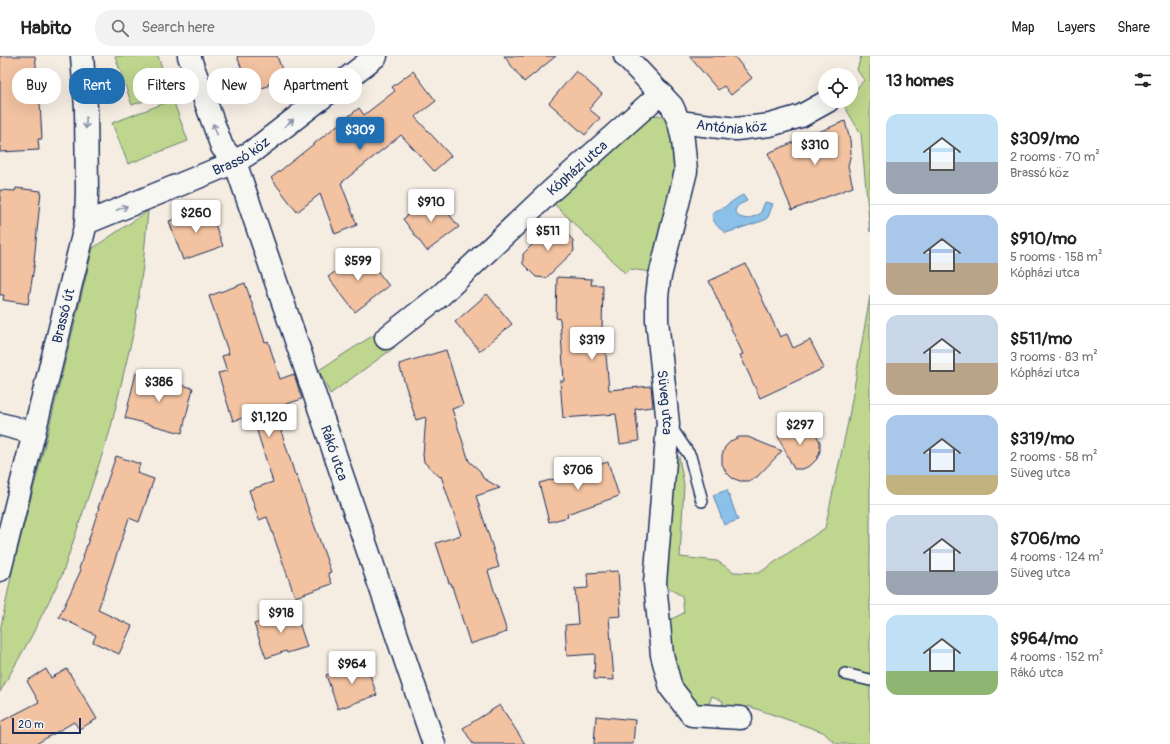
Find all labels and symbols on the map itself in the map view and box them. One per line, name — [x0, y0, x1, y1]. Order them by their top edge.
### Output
one-way arrow — [82, 116, 90, 129]
street label: Antónia köz — [695, 116, 768, 138]
pin: $309 — [336, 117, 384, 151]
one-way arrow — [283, 119, 294, 128]
one-way arrow — [210, 124, 218, 136]
pin: $310 — [791, 132, 839, 166]
street label: Brassó köz — [210, 133, 273, 179]
street label: Kópházi utca — [544, 137, 611, 200]
pin: $910 — [407, 189, 455, 223]
pin: $260 — [172, 200, 220, 234]
one-way arrow — [115, 204, 127, 212]
pin: $511 — [524, 218, 572, 252]
pin: $599 — [334, 248, 382, 282]
street label: Brassó út — [49, 286, 79, 345]
pin: $319 — [568, 327, 616, 361]
pin: $386 — [135, 369, 183, 403]
street label: Süveg utca — [653, 369, 676, 436]
pin: $1,120 — [236, 404, 302, 438]
pin: $297 — [776, 412, 824, 446]
street label: Rákó utca — [317, 423, 351, 483]
pin: $706 — [554, 457, 602, 491]
pin: $918 — [257, 600, 305, 634]
pin: $964 — [328, 651, 376, 685]
scale bar — [12, 716, 81, 735]

